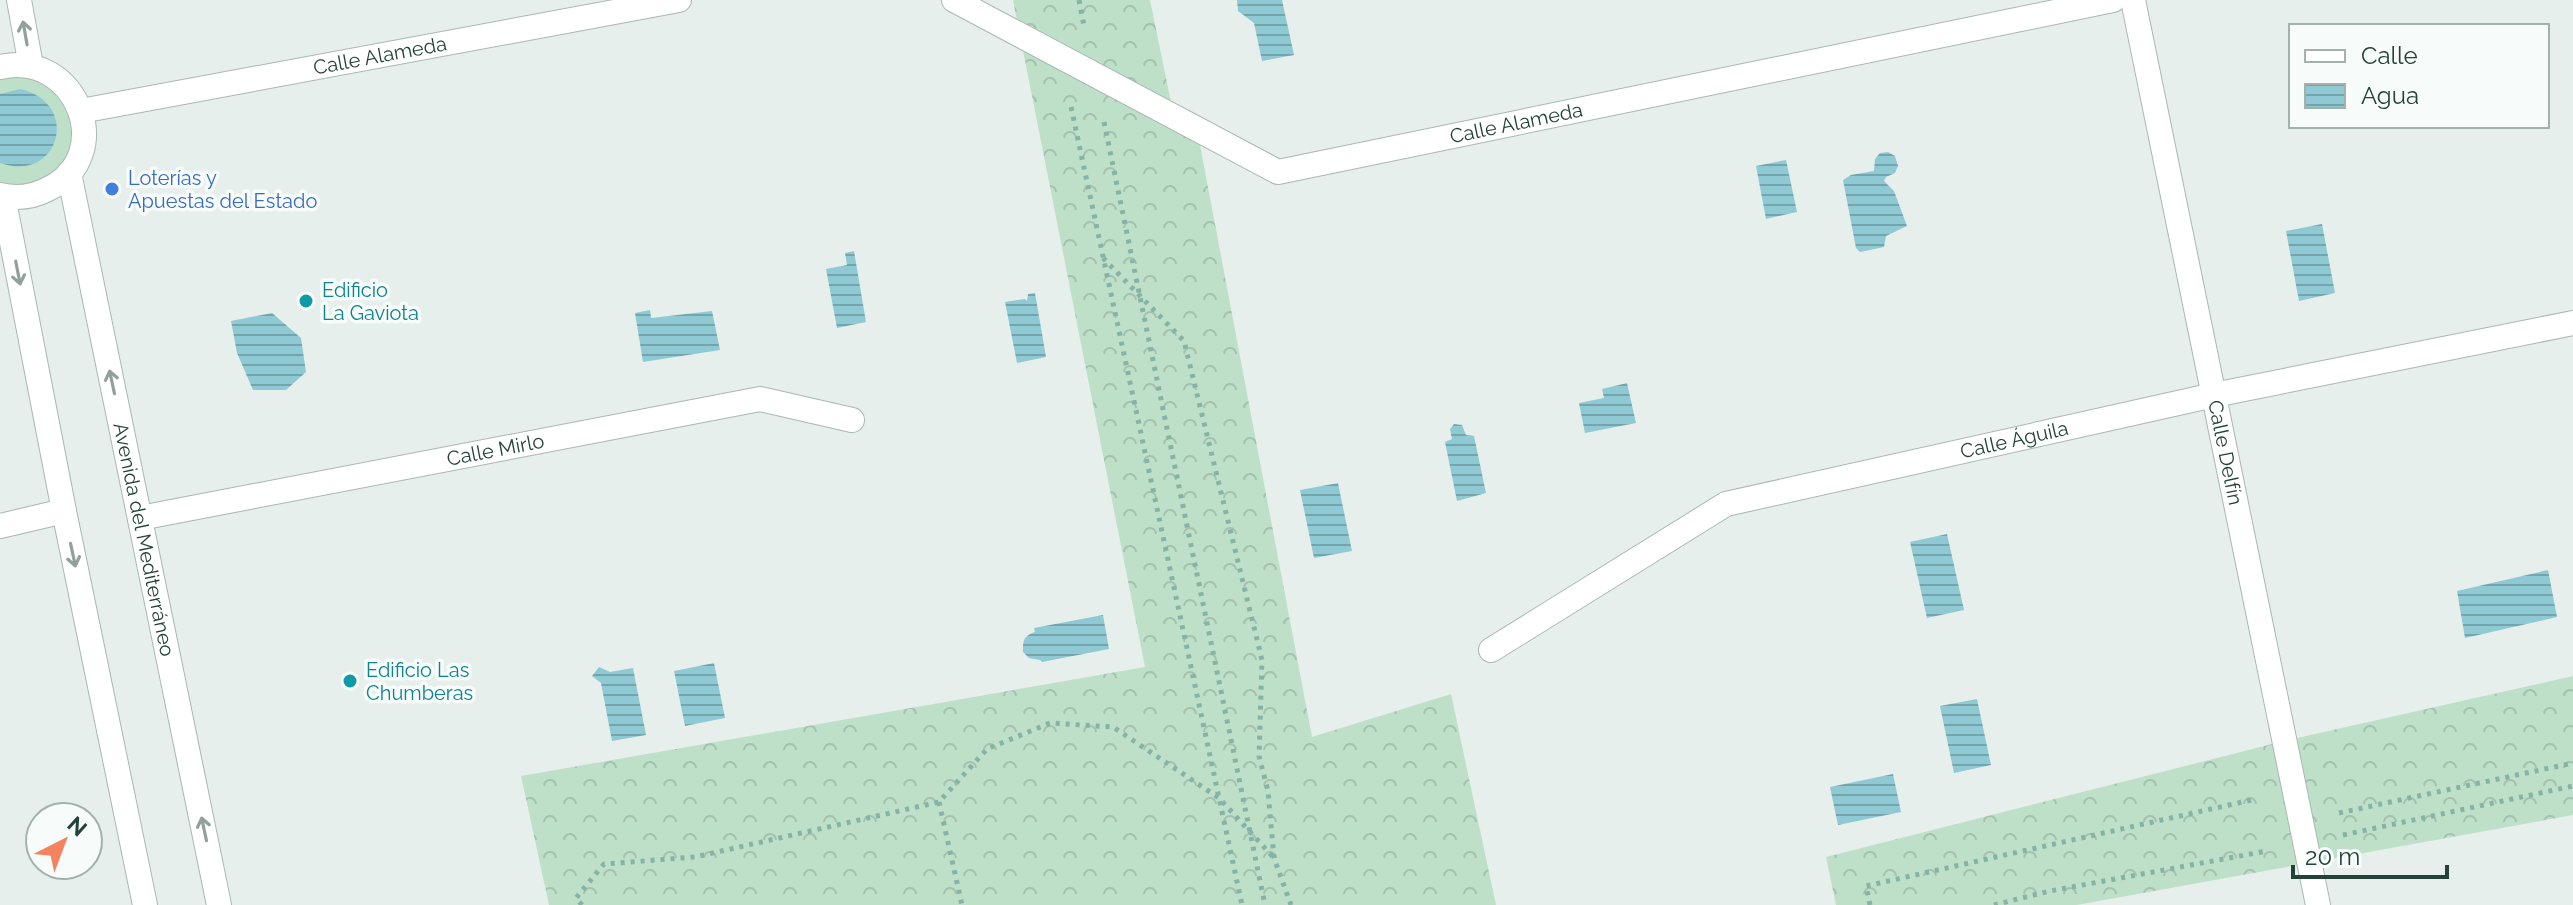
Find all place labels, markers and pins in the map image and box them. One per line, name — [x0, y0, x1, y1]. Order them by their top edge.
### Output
place label: Loterías y Apuestas del Estado — [128, 166, 317, 213]
marker: Loterías y Apuestas del Estado — [103, 180, 121, 198]
place label: Edificio La Gaviota — [322, 278, 419, 325]
marker: Edificio La Gaviota — [297, 292, 315, 310]
place label: Edificio Las Chumberas — [366, 658, 473, 705]
marker: Edificio Las Chumberas — [341, 672, 359, 690]

